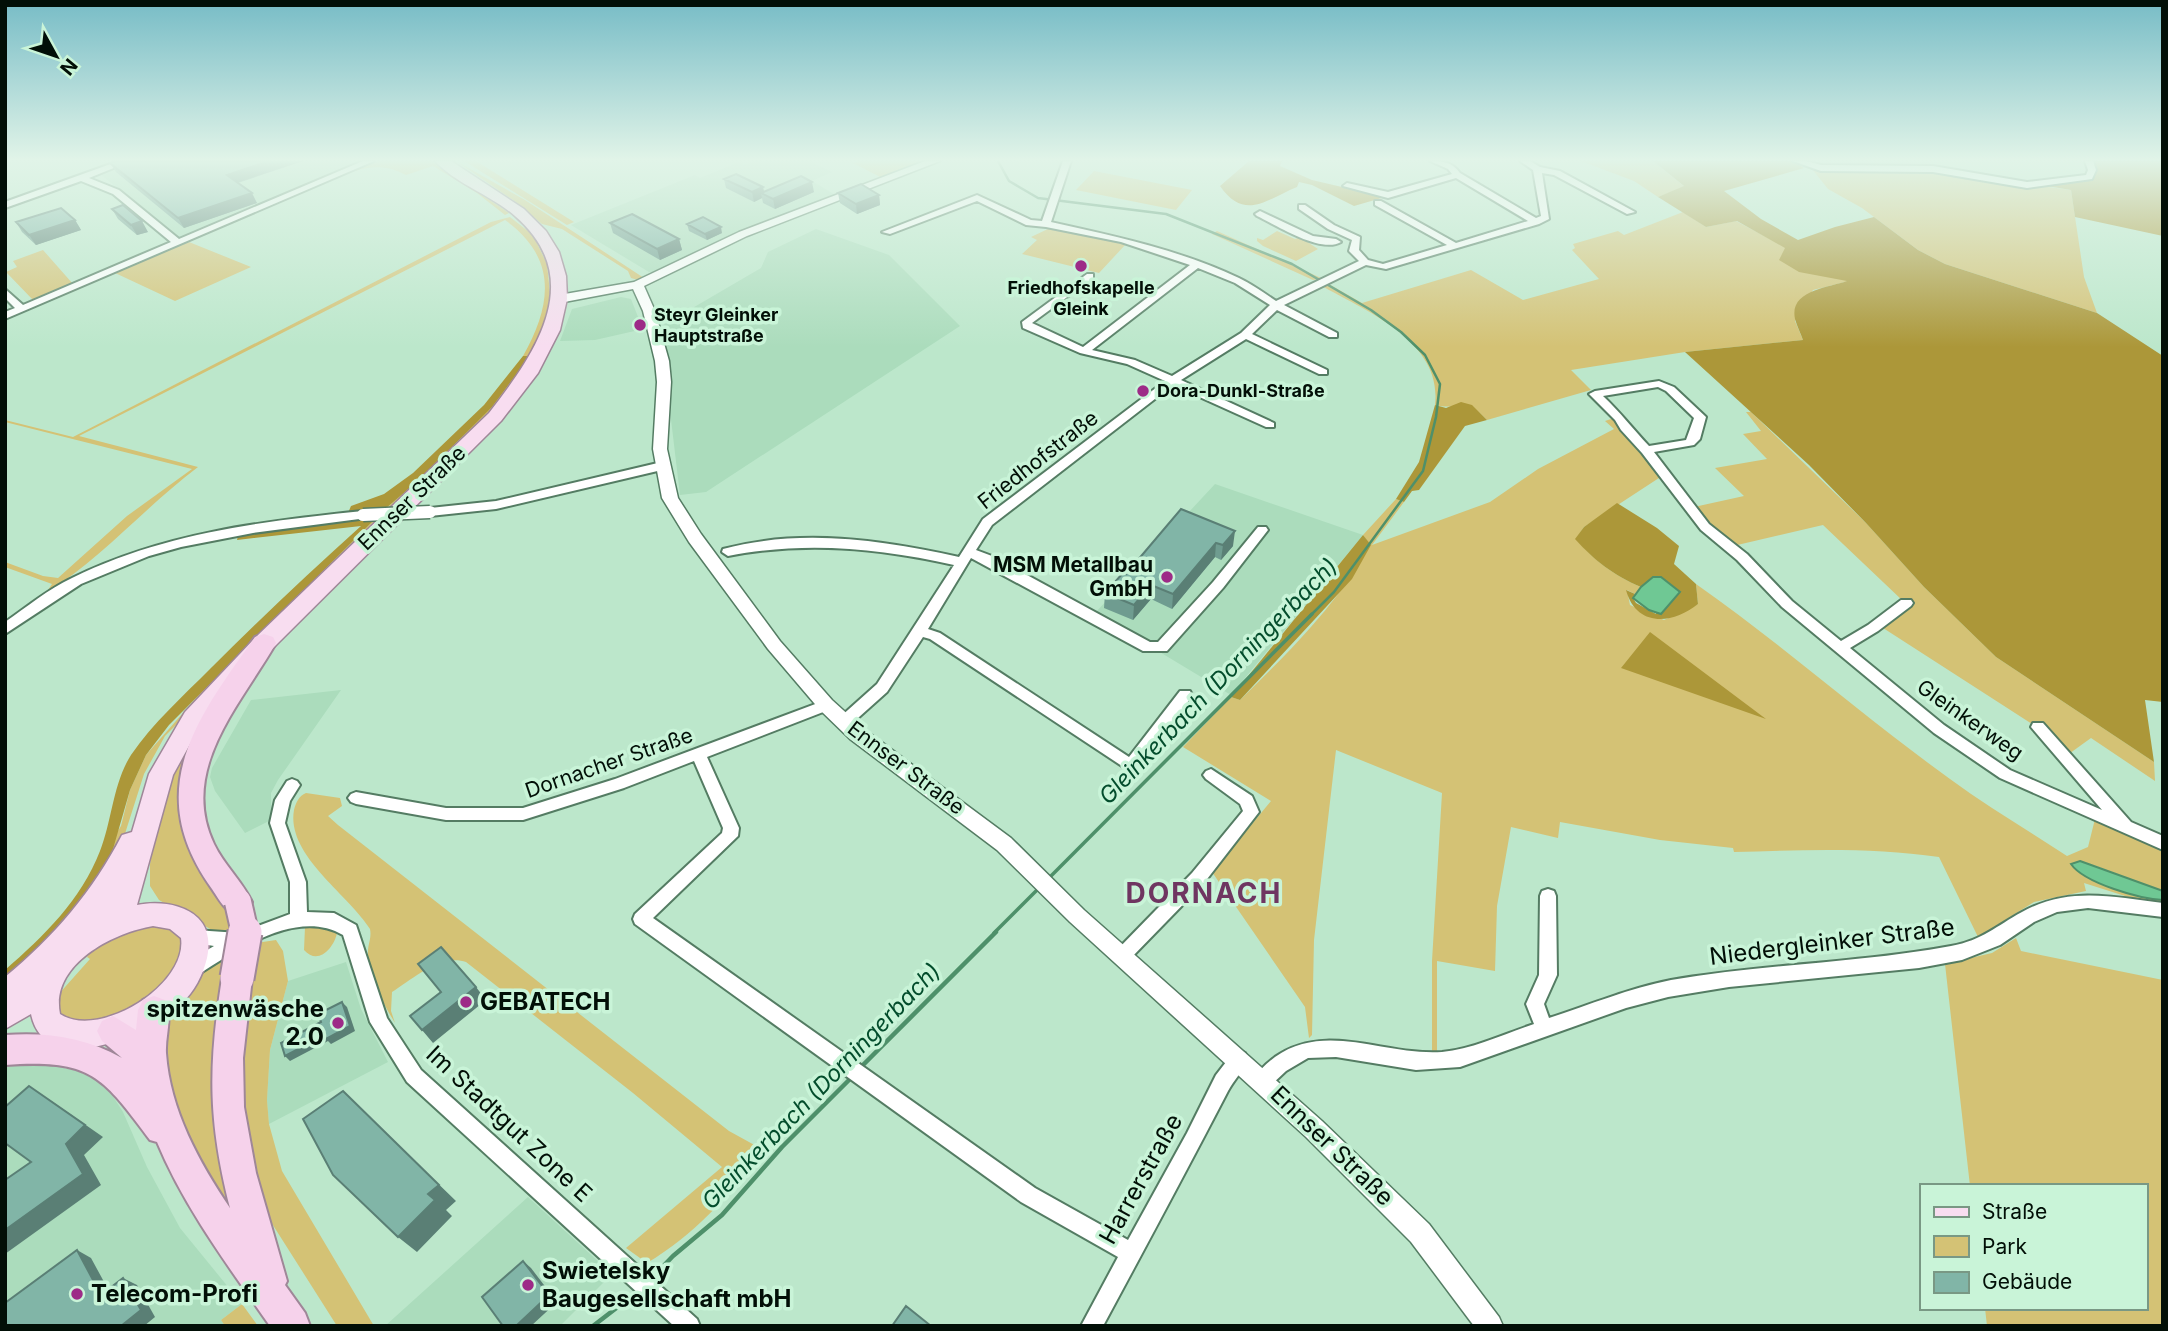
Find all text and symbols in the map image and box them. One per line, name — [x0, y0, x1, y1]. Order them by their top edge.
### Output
north arrow — [21, 21, 91, 91]
text: N — [55, 54, 82, 80]
marker: Friedhofskapelle Gleink — [1073, 258, 1089, 274]
place label: Friedhofskapelle Gleink — [1007, 277, 1155, 319]
place label: Steyr Gleinker Hauptstraße — [654, 304, 778, 346]
marker: Steyr Gleinker Hauptstraße — [632, 317, 648, 333]
place label: Dora-Dunkl-Straße — [1157, 380, 1325, 401]
marker: Dora-Dunkl-Straße — [1135, 383, 1151, 399]
street label: Friedhofstraße — [973, 405, 1103, 514]
street label: Ennser Straße — [353, 440, 471, 555]
place label: MSM Metallbau GmbH — [993, 552, 1153, 601]
water label: Gleinkerbach (Dorningerbach) — [1093, 552, 1343, 810]
marker: MSM Metallbau GmbH — [1159, 569, 1175, 585]
street label: Gleinkerweg — [1912, 674, 2028, 765]
street label: Ennser Straße — [843, 716, 970, 820]
street label: Dornacher Straße — [522, 722, 696, 803]
district label: DORNACH — [1126, 876, 1282, 910]
street label: Niedergleinker Straße — [1708, 912, 1956, 971]
water label: Gleinkerbach (Dorningerbach) — [696, 957, 946, 1215]
place label: GEBATECH — [480, 987, 611, 1016]
place label: spitzenwäsche 2.0 — [147, 994, 324, 1051]
marker: GEBATECH — [458, 994, 474, 1010]
marker: spitzenwäsche 2.0 — [330, 1015, 346, 1031]
street label: Im Stadtgut Zone E — [420, 1039, 598, 1208]
street label: Ennser Straße — [1265, 1080, 1400, 1212]
street label: Harrerstraße — [1093, 1109, 1188, 1249]
legend — [1920, 1184, 2147, 1310]
text: Straße — [1982, 1199, 2047, 1224]
text: Park — [1982, 1234, 2027, 1259]
place label: Swietelsky Baugesellschaft mbH — [542, 1256, 791, 1313]
text: Gebäude — [1982, 1269, 2072, 1294]
marker: Swietelsky Baugesellschaft mbH — [520, 1277, 536, 1293]
place label: Telecom-Profi — [91, 1279, 258, 1308]
marker: Telecom-Profi — [69, 1286, 85, 1302]

